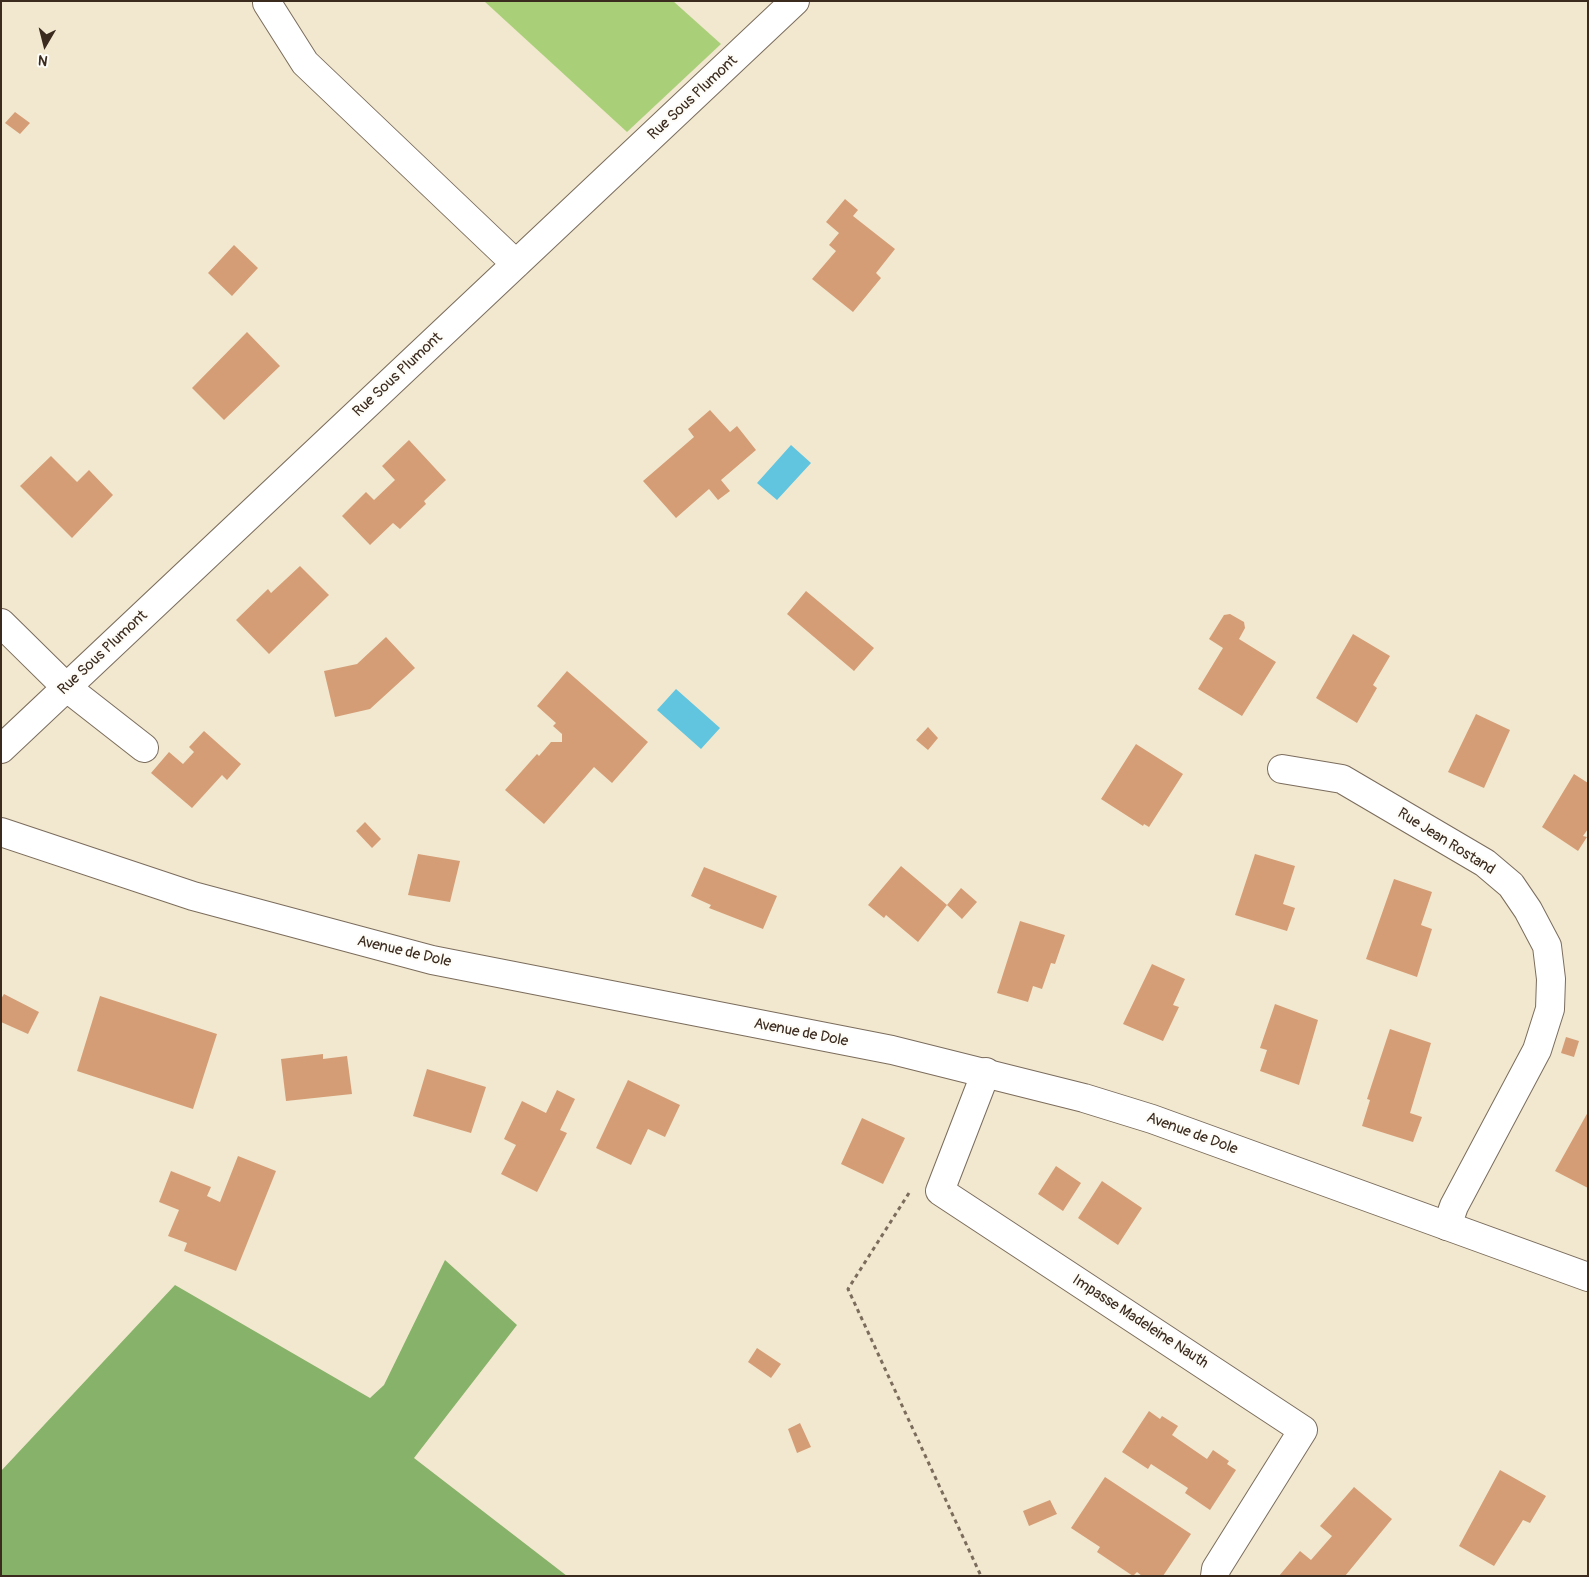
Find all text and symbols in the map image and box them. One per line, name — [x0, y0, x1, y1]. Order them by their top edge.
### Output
north arrow — [20, 20, 70, 70]
text: N — [37, 51, 49, 69]
street label: Rue Sous Plumont — [645, 52, 741, 144]
street label: Rue Sous Plumont — [350, 329, 446, 421]
street label: Rue Sous Plumont — [55, 607, 151, 699]
street label: Rue Jean Rostand — [1394, 805, 1498, 879]
street label: Avenue de Dole — [355, 932, 453, 972]
street label: Avenue de Dole — [752, 1015, 850, 1051]
street label: Avenue de Dole — [1144, 1109, 1240, 1159]
street label: Impasse Madeleine Nauth — [1069, 1271, 1211, 1373]

